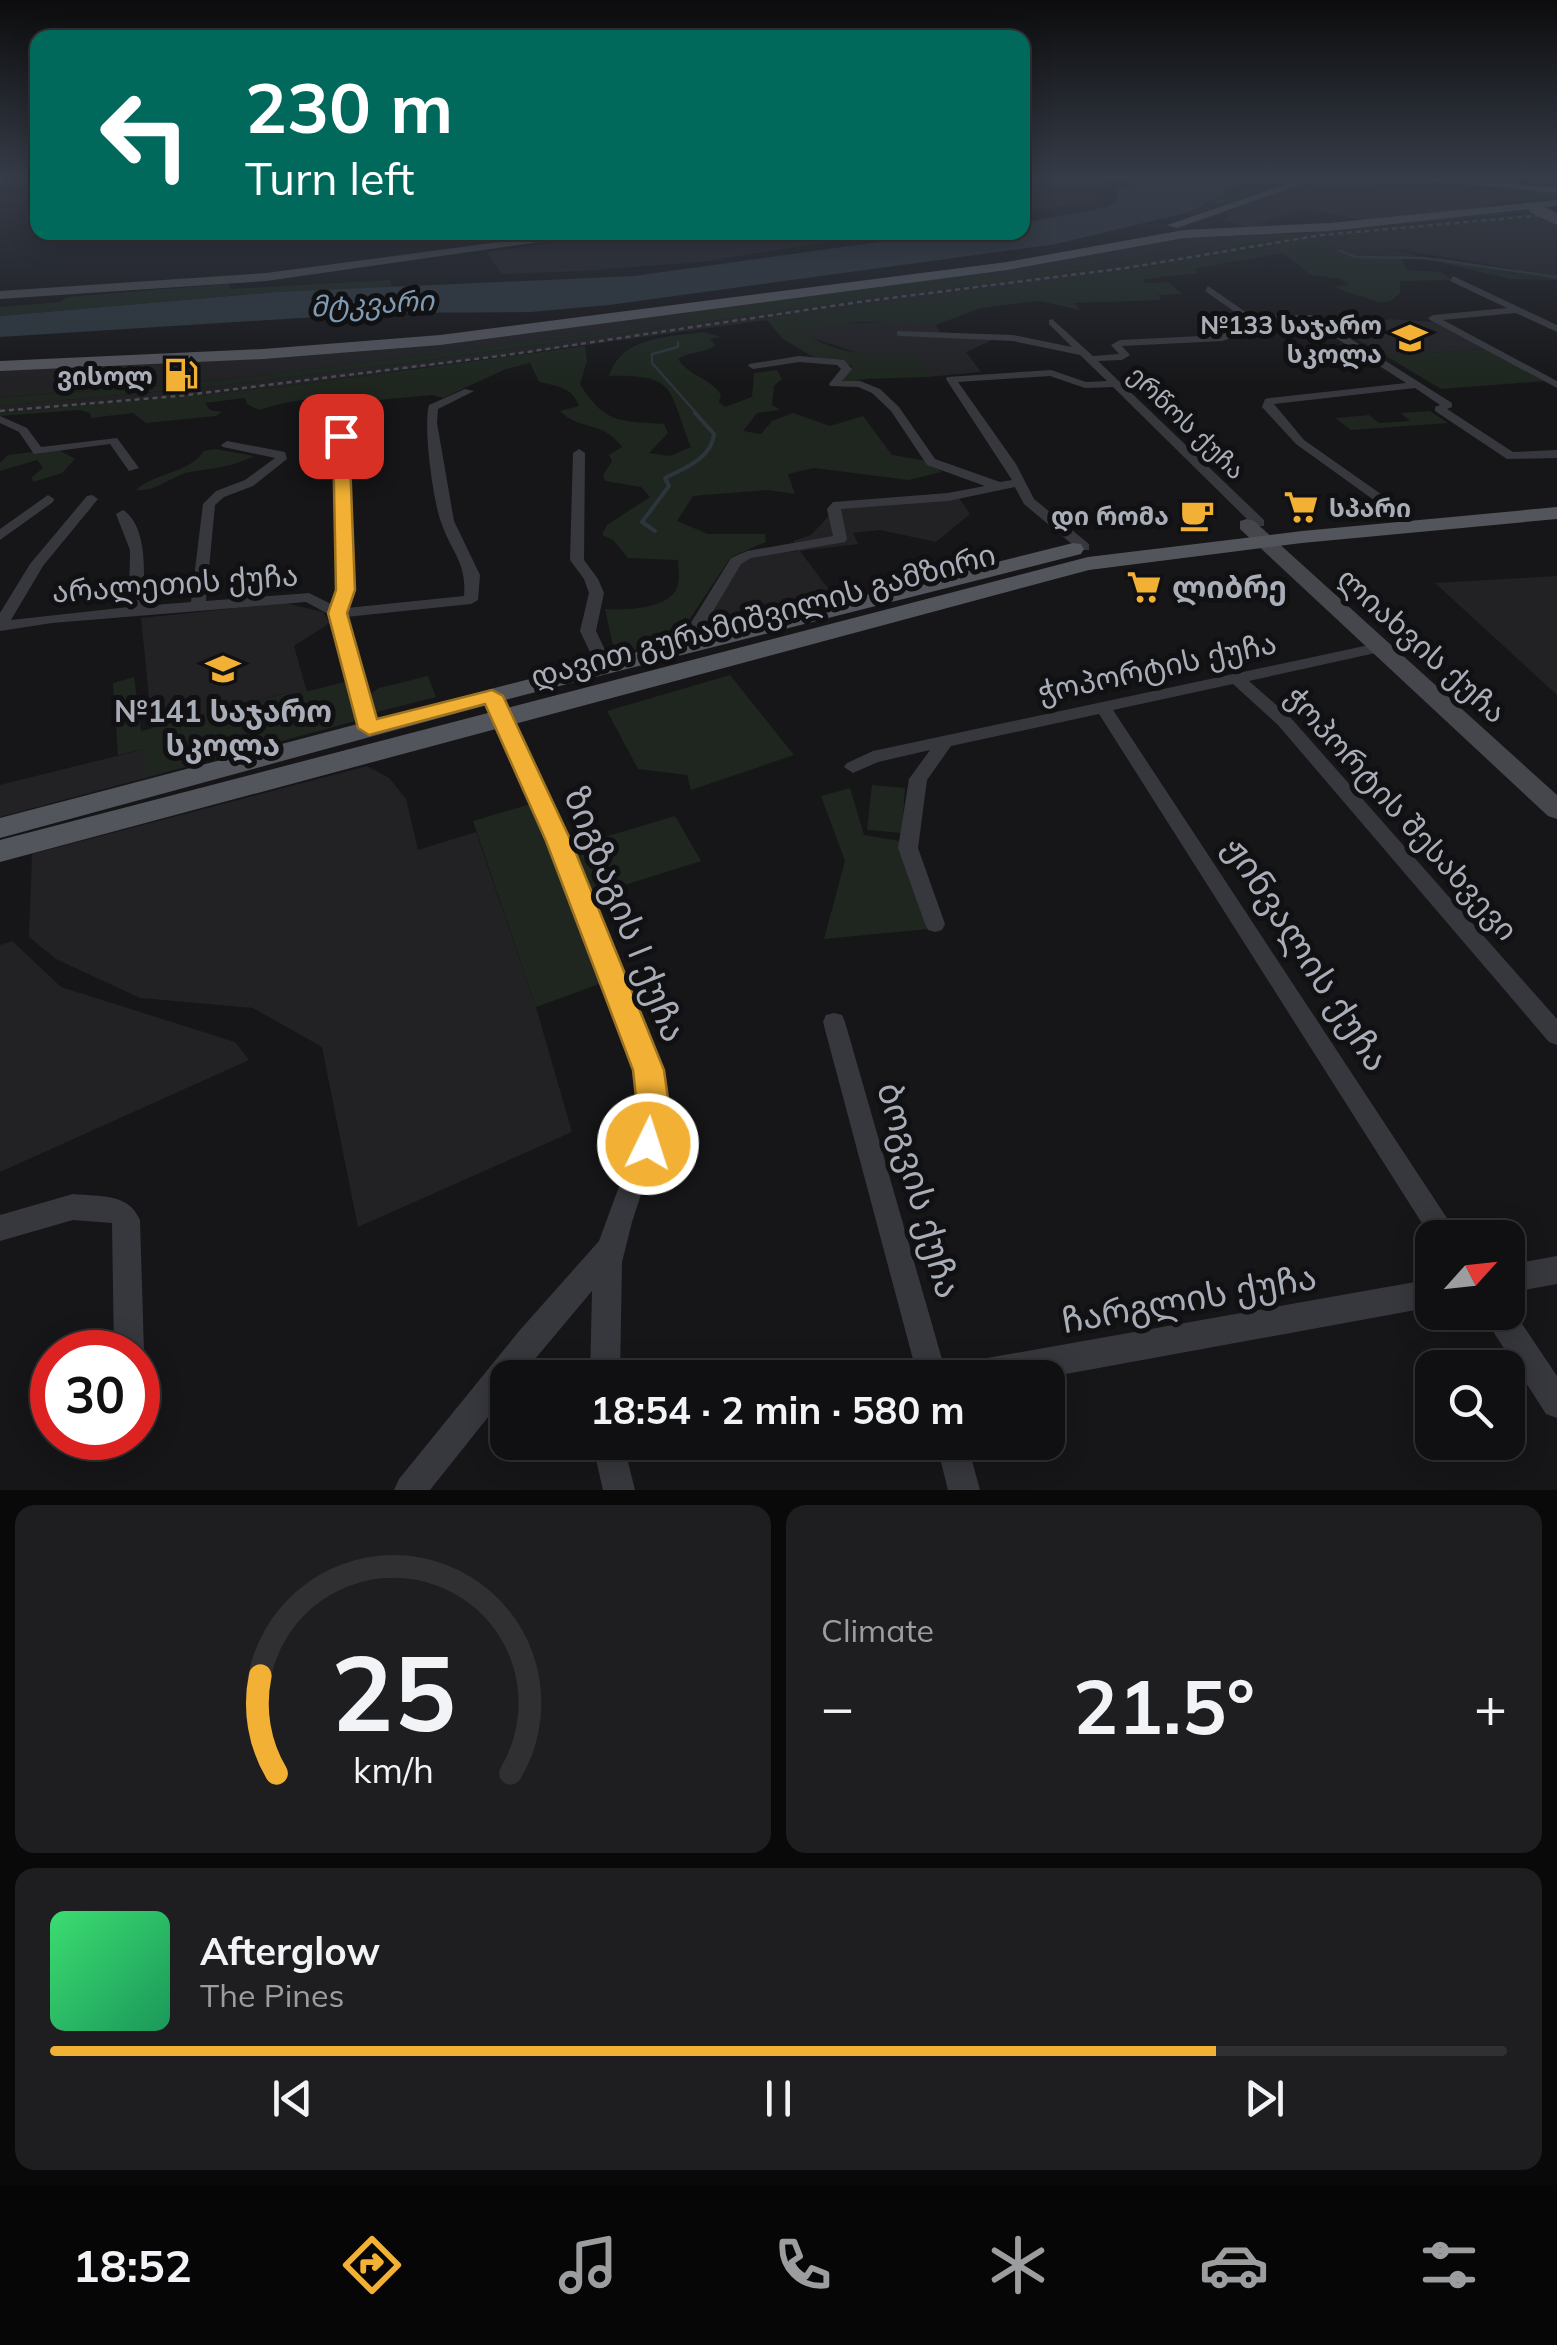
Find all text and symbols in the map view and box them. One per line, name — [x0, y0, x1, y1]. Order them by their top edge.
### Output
text: 230 m — [245, 63, 453, 151]
icon: left — [80, 70, 210, 200]
text: Turn left — [245, 150, 414, 206]
water label: მტკვარი — [309, 282, 437, 324]
place label: №133 საჯარო სკოლა — [1200, 309, 1382, 370]
school or university icon: №133 საჯარო სკოლა — [1391, 319, 1429, 357]
fuel station icon: ვისოლ — [162, 356, 200, 394]
street label: ერწოს ქუჩა — [1122, 359, 1252, 485]
place label: ვისოლ — [57, 360, 153, 392]
pin — [299, 394, 384, 479]
icon: arrive — [314, 409, 369, 464]
supermarket icon: სპარი — [1282, 488, 1320, 526]
place label: სპარი — [1329, 492, 1411, 523]
cafe icon: დი რომა — [1178, 496, 1216, 534]
place label: დი რომა — [1051, 500, 1169, 532]
street label: დავით გურამიშვილის გამზირი — [526, 535, 1000, 695]
street label: არალეთის ქუჩა — [51, 555, 299, 611]
street label: ლიახვის ქუჩა — [1330, 559, 1514, 731]
supermarket icon: ლიბრე — [1125, 568, 1163, 606]
place label: ლიბრე — [1172, 568, 1287, 606]
street label: ჭოპორტის ქუჩა — [1034, 623, 1280, 711]
school or university icon: №141 საჯარო სკოლა — [204, 650, 242, 688]
street label: ჭოპორტის შესახვევი — [1278, 678, 1526, 948]
place label: №141 საჯარო სკოლა — [114, 692, 332, 764]
street label: ზიგზაგის I ქუჩა — [555, 780, 697, 1048]
street label: ჟინვალის ქუჩა — [1215, 827, 1399, 1079]
street label: ბოგვის ქუჩა — [868, 1077, 972, 1303]
position arrow — [596, 1092, 700, 1196]
north arrow — [1415, 1220, 1525, 1330]
map controls — [1415, 1220, 1525, 1460]
street label: ჩარგლის ქუჩა — [1058, 1254, 1320, 1342]
speed limit sign: 30 — [30, 1330, 160, 1460]
button: search — [1415, 1350, 1525, 1460]
text: 18:54 · 2 min · 580 m — [590, 1386, 965, 1434]
text: Climate — [821, 1610, 934, 1650]
text: 25 — [331, 1626, 455, 1757]
text: 21.5° — [1073, 1659, 1255, 1753]
text: − — [821, 1672, 854, 1741]
text: + — [1474, 1672, 1507, 1741]
text: km/h — [353, 1747, 433, 1792]
text: Afterglow — [200, 1927, 380, 1975]
text: The Pines — [200, 1975, 344, 2015]
icon: previous — [265, 2071, 320, 2126]
icon: pause — [751, 2071, 806, 2126]
icon: next — [1237, 2071, 1292, 2126]
icon: directions — [337, 2230, 407, 2300]
icon: music — [553, 2230, 623, 2300]
icon: phone — [768, 2230, 838, 2300]
icon: climate — [983, 2230, 1053, 2300]
icon: car — [1199, 2230, 1269, 2300]
icon: filters — [1414, 2230, 1484, 2300]
text: 18:52 — [73, 2237, 192, 2293]

